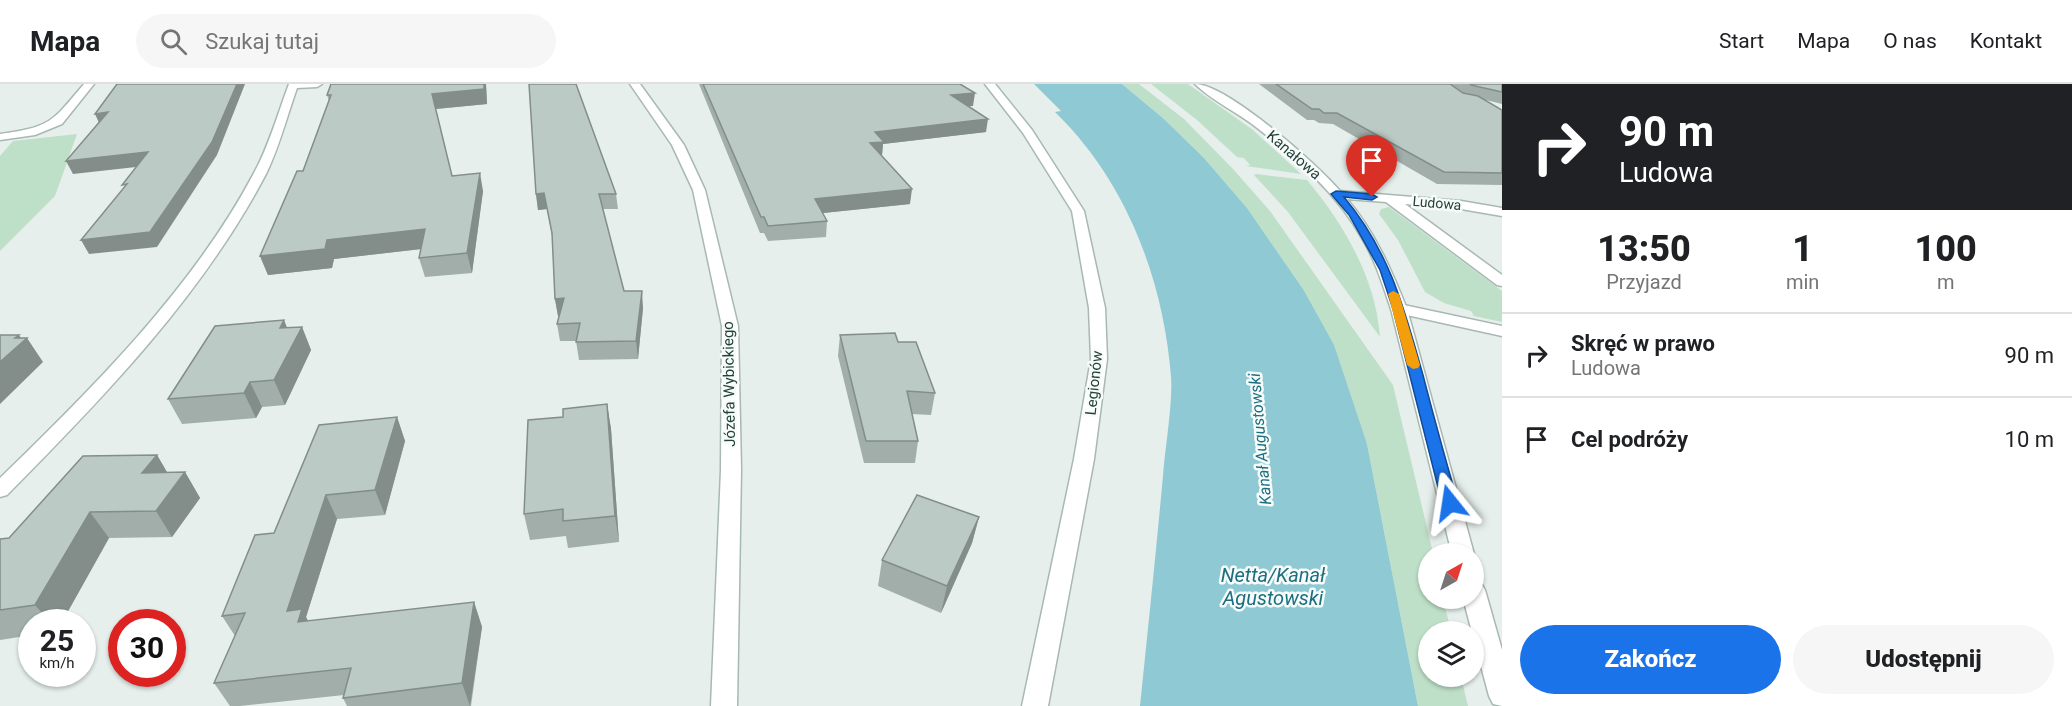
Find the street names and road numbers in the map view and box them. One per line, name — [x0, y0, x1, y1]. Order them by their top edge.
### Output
street label: Kanałowa — [1263, 127, 1325, 183]
street label: Ludowa — [1412, 193, 1462, 213]
street label: Józefa Wybickiego — [719, 321, 739, 447]
street label: Legionów — [1082, 350, 1106, 416]

